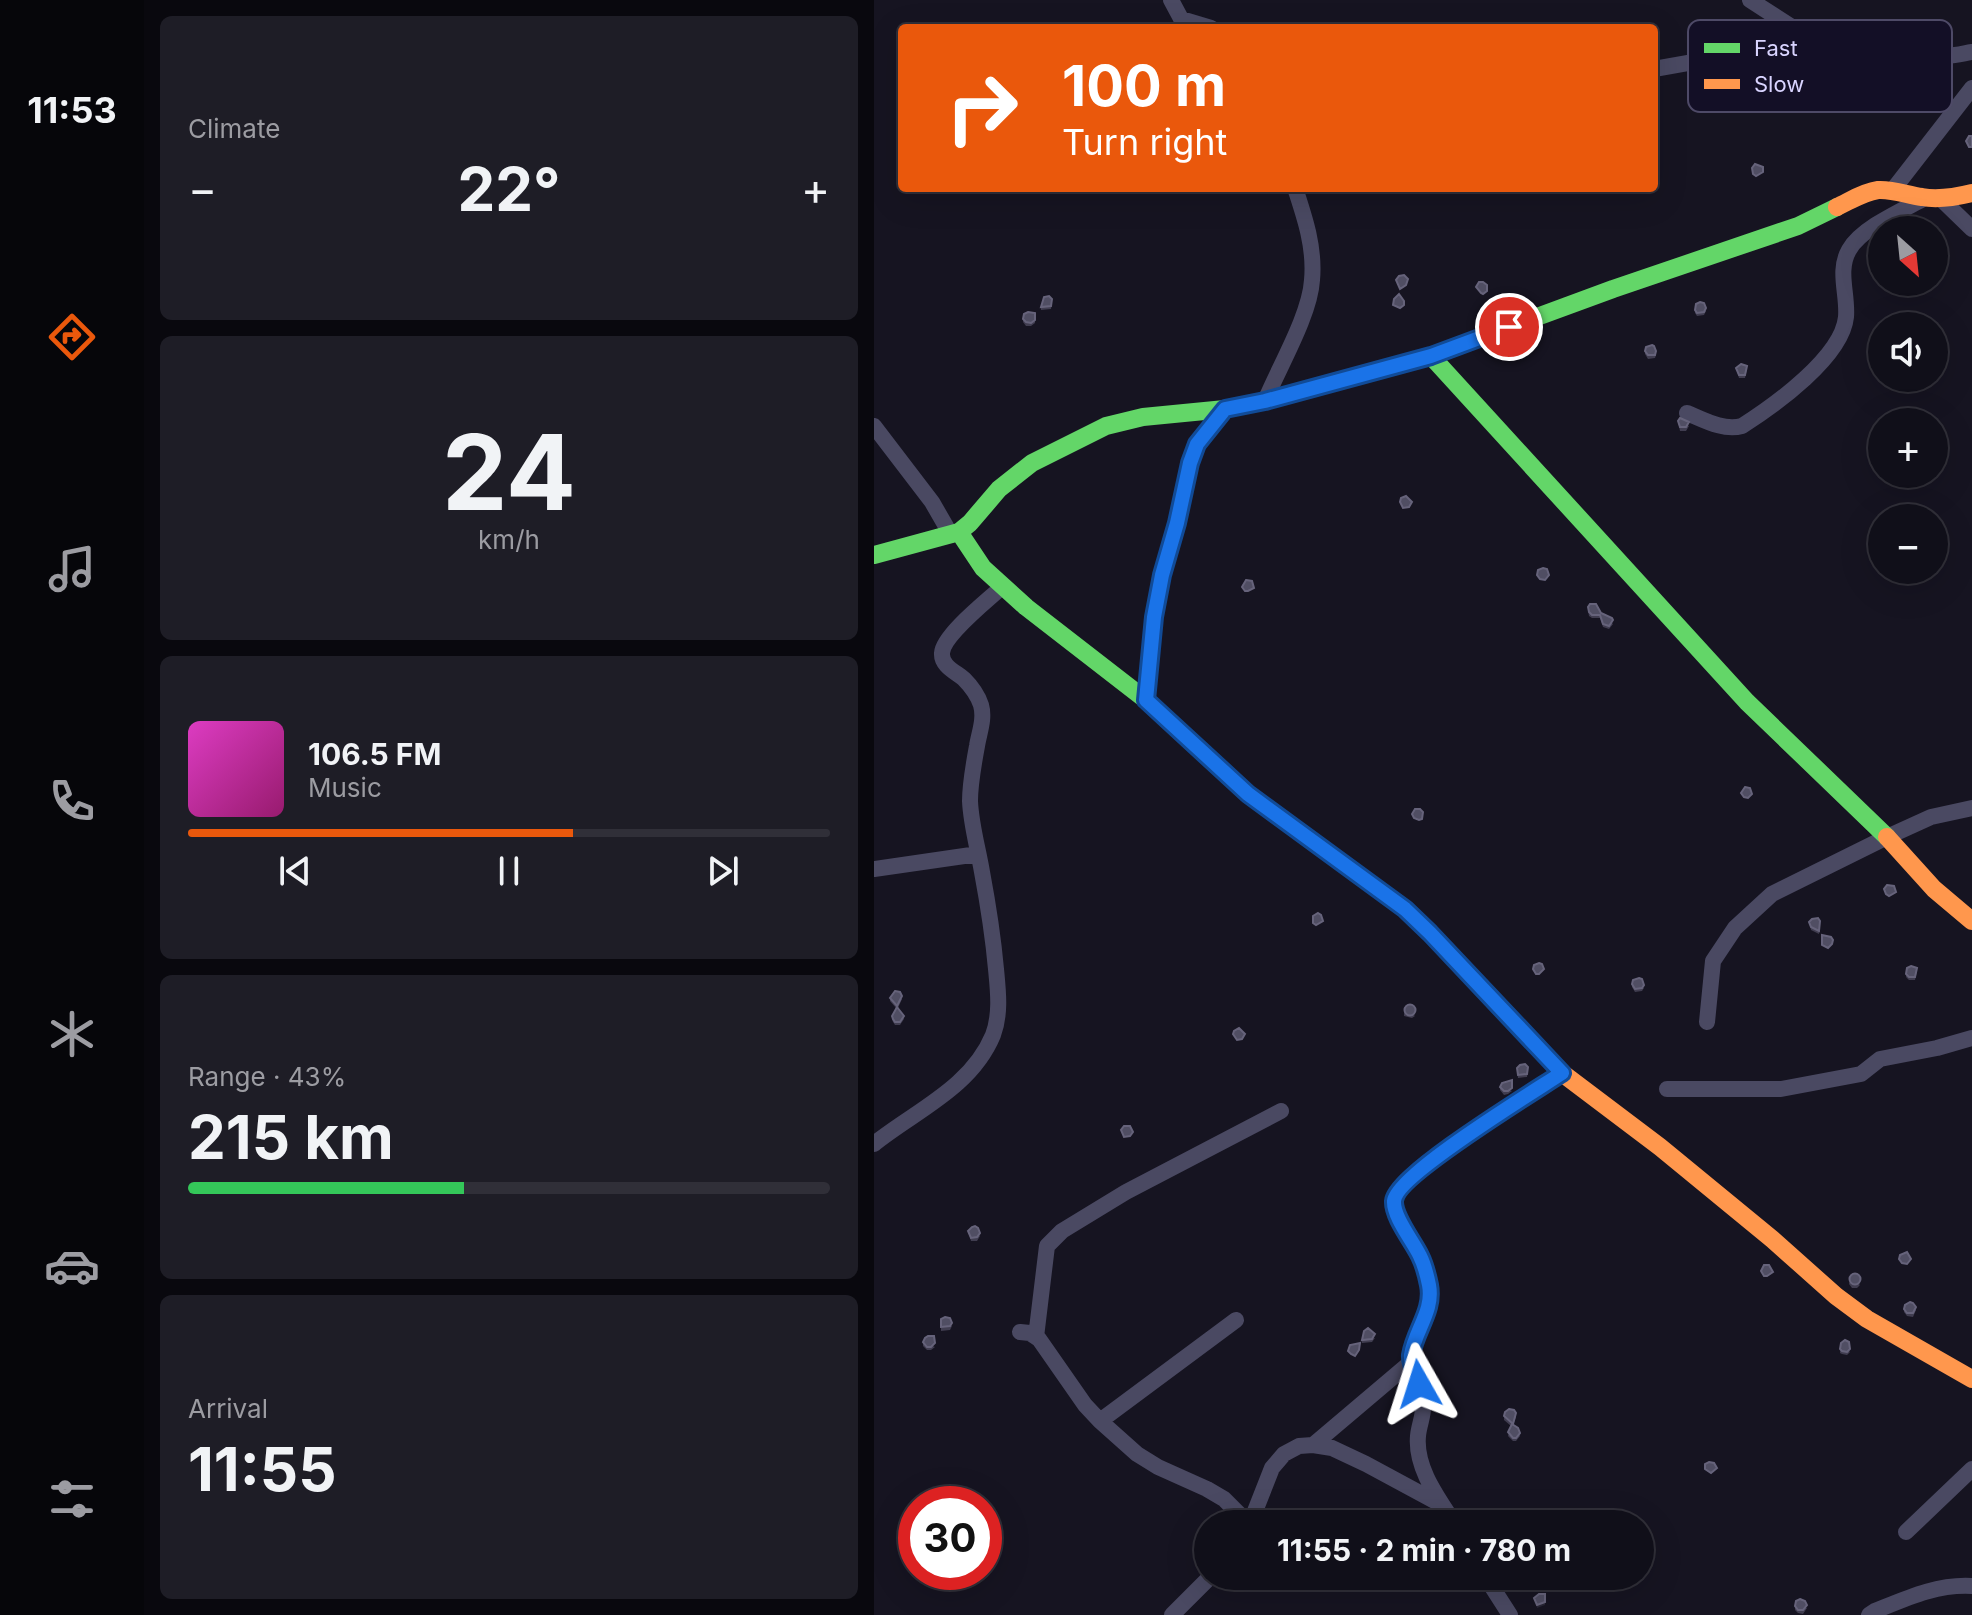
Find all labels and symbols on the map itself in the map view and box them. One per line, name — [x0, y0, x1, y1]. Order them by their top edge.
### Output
legend — [1688, 20, 1952, 112]
text: Fast — [1754, 35, 1798, 61]
text: Slow — [1754, 71, 1804, 97]
north arrow — [1868, 216, 1948, 296]
pin — [1475, 293, 1543, 361]
position arrow — [1377, 1342, 1461, 1426]
speed limit sign: 30 — [898, 1486, 1002, 1590]

